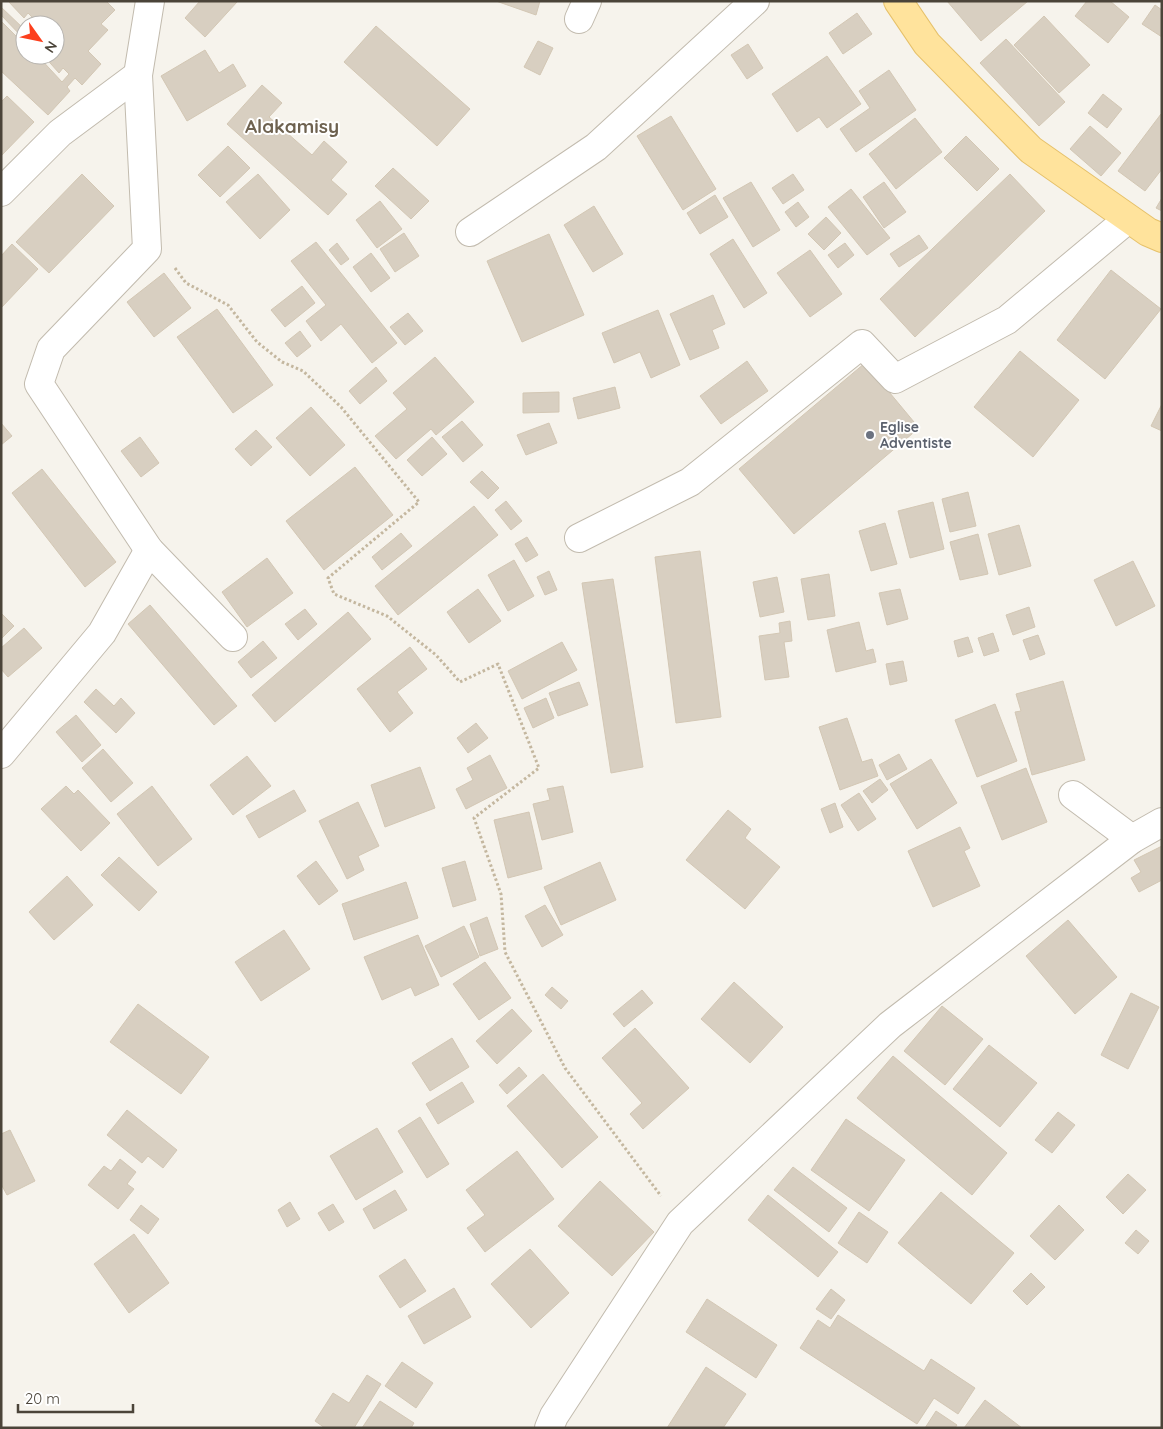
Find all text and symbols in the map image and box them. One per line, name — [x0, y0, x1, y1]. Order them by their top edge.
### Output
north arrow — [15, 15, 65, 65]
text: N — [41, 38, 61, 56]
district label: Alakamisy — [245, 114, 339, 138]
place label: Eglise Adventiste — [880, 418, 952, 452]
marker: Eglise Adventiste — [864, 429, 876, 441]
scale bar — [18, 1382, 132, 1414]
text: 20 m — [25, 1389, 60, 1408]

